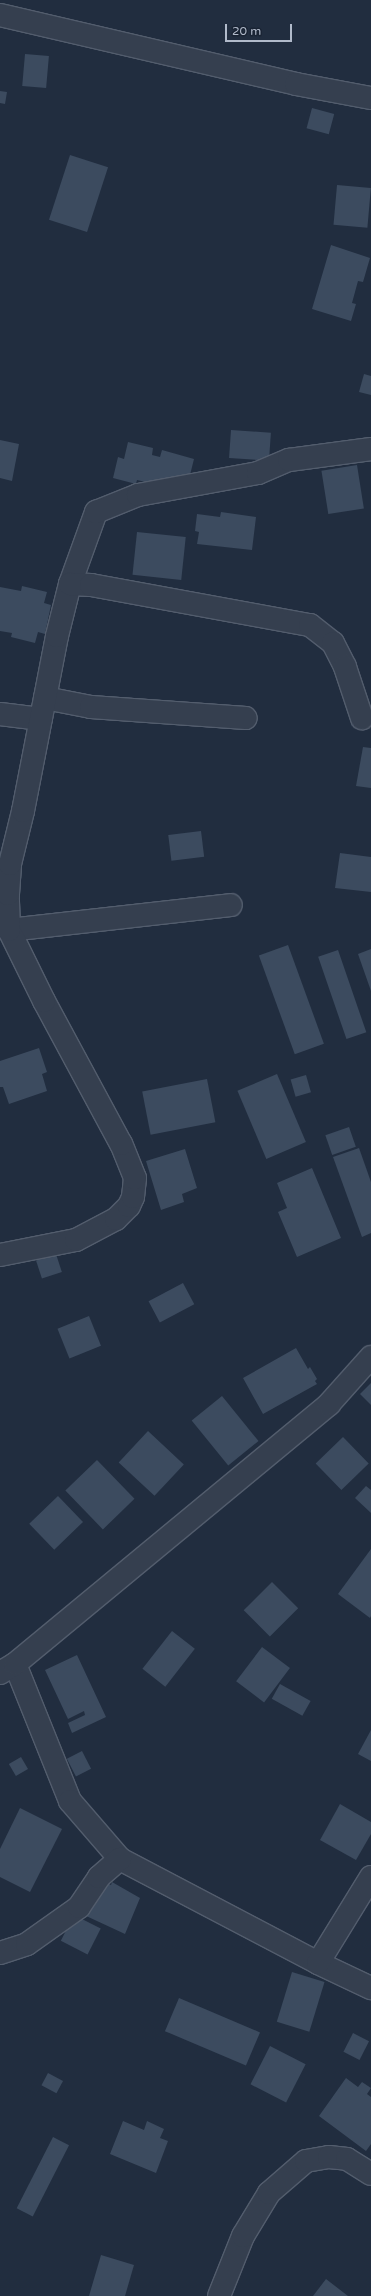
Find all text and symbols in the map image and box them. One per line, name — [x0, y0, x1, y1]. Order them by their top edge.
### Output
scale bar — [227, 16, 294, 42]
text: 20 m — [232, 24, 261, 38]

